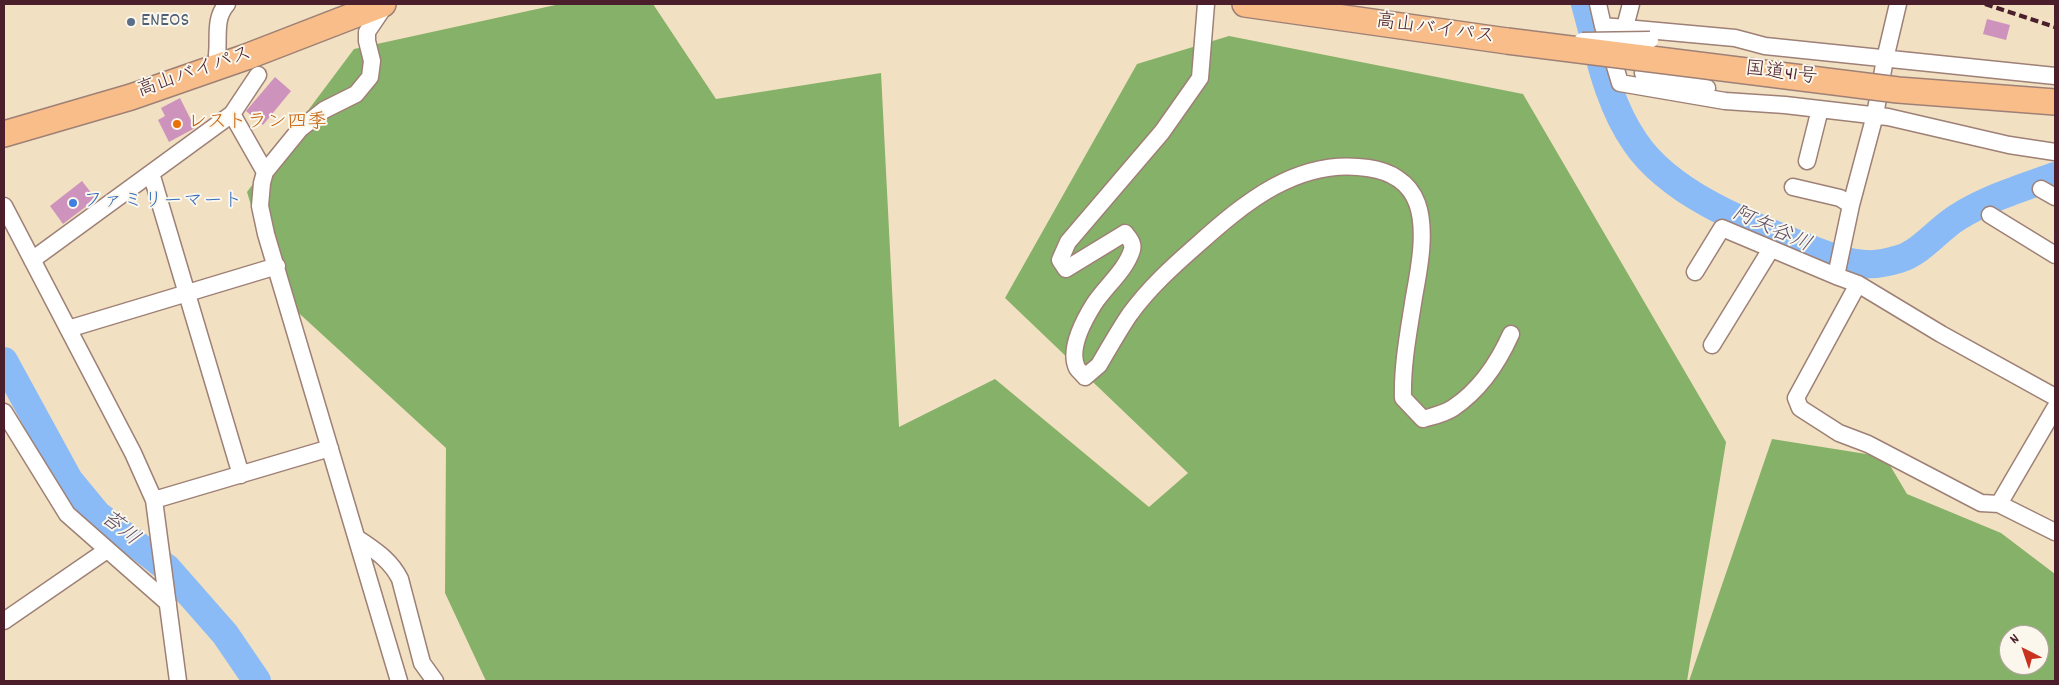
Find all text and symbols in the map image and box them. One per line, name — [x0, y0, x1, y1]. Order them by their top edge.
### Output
place label: ENEOS — [141, 10, 189, 34]
street label: 高山バイパス — [1374, 11, 1496, 51]
marker: ENEOS — [125, 16, 137, 28]
street label: 高山バイパス — [134, 43, 256, 105]
street label: 国道41号 — [1743, 59, 1819, 91]
place label: レストラン四季 — [187, 112, 327, 136]
marker: レストラン四季 — [171, 118, 183, 130]
place label: ファミリーマート — [83, 191, 243, 215]
marker: ファミリーマート — [67, 197, 79, 209]
water label: 阿矢谷川 — [1728, 202, 1814, 260]
water label: 苔川 — [95, 507, 143, 553]
north arrow — [1999, 625, 2049, 675]
text: N — [2006, 630, 2024, 649]

